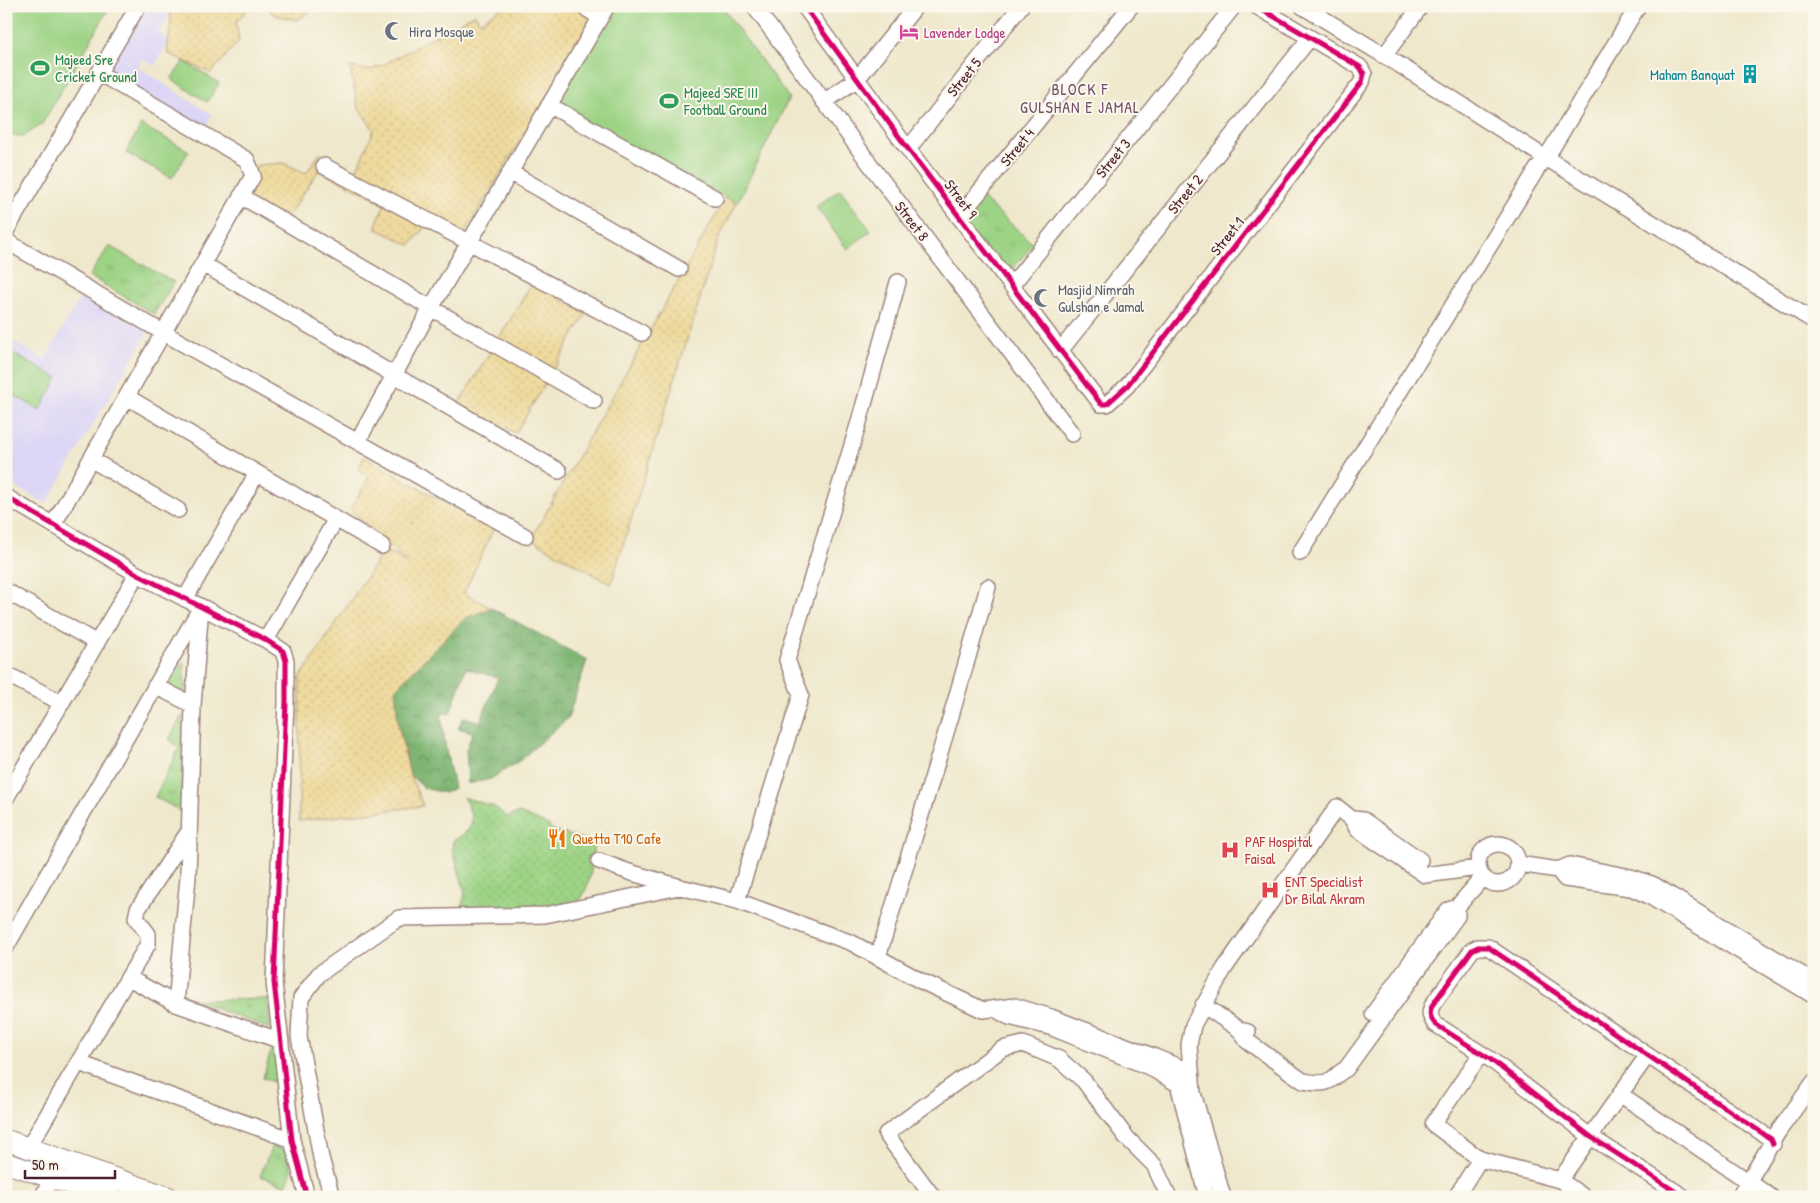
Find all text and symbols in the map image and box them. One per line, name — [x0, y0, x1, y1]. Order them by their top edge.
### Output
mosque icon: Hira Mosque — [383, 20, 405, 42]
place label: Hira Mosque — [409, 21, 474, 42]
hotel icon: Lavender Lodge — [898, 21, 920, 43]
place label: Lavender Lodge — [924, 22, 1005, 43]
place label: Majeed Sre Cricket Ground — [55, 49, 137, 87]
street label: Street 5 — [942, 53, 987, 101]
sports icon: Majeed Sre Cricket Ground — [29, 57, 51, 79]
building icon: Maham Banquat — [1739, 63, 1761, 85]
place label: Maham Banquat — [1650, 64, 1736, 85]
district label: BLOCK F GULSHAN E JAMAL — [1020, 78, 1140, 118]
place label: Majeed SRE III Football Ground — [683, 82, 767, 120]
sports icon: Majeed SRE III Football Ground — [658, 90, 680, 112]
street label: Street 4 — [995, 123, 1039, 171]
street label: Street 3 — [1091, 134, 1136, 182]
street label: Street 2 — [1163, 170, 1207, 218]
street label: Street 9 — [939, 175, 983, 223]
street label: Street 8 — [890, 197, 934, 245]
street label: Street 1 — [1205, 212, 1249, 260]
place label: Masjid Nimrah Gulshan e Jamal — [1058, 279, 1144, 317]
mosque icon: Masjid Nimrah Gulshan e Jamal — [1032, 287, 1054, 309]
restaurant icon: Quetta T10 Cafe — [546, 827, 568, 849]
place label: Quetta T10 Cafe — [572, 828, 662, 849]
place label: PAF Hospital Faisal — [1244, 831, 1312, 869]
hospital icon: PAF Hospital Faisal — [1219, 839, 1241, 861]
place label: ENT Specialist Dr Bilal Akram — [1285, 871, 1365, 909]
hospital icon: ENT Specialist Dr Bilal Akram — [1259, 879, 1281, 901]
scale bar — [25, 1148, 115, 1180]
text: 50 m — [32, 1154, 59, 1175]

